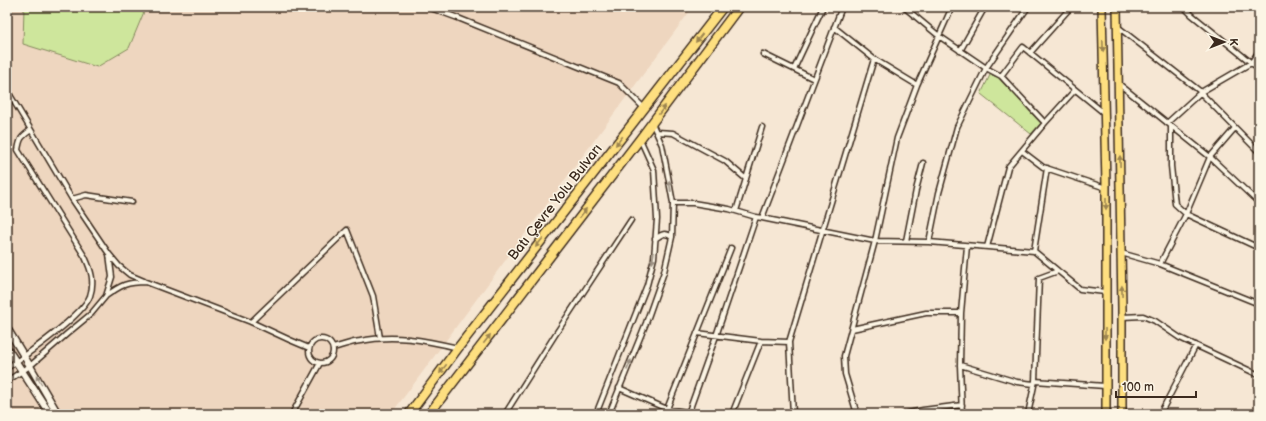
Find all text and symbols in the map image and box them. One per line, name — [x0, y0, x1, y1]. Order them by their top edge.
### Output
north arrow — [1204, 22, 1244, 62]
one-way arrow — [694, 32, 703, 43]
text: K — [1227, 38, 1240, 46]
one-way arrow — [1100, 40, 1106, 53]
one-way arrow — [657, 104, 666, 115]
one-way arrow — [615, 135, 623, 146]
street label: Batı Çevre Yolu Bulvarı — [504, 141, 606, 263]
one-way arrow — [1117, 154, 1123, 167]
one-way arrow — [667, 180, 673, 193]
one-way arrow — [1102, 198, 1109, 210]
one-way arrow — [578, 208, 587, 219]
one-way arrow — [535, 238, 544, 249]
one-way arrow — [650, 252, 656, 264]
one-way arrow — [1118, 285, 1125, 297]
one-way arrow — [1102, 328, 1108, 341]
one-way arrow — [482, 333, 491, 344]
one-way arrow — [626, 358, 632, 370]
one-way arrow — [439, 363, 447, 374]
scale bar — [1116, 373, 1196, 399]
one-way arrow — [35, 374, 42, 386]
text: 100 m — [1122, 380, 1154, 395]

